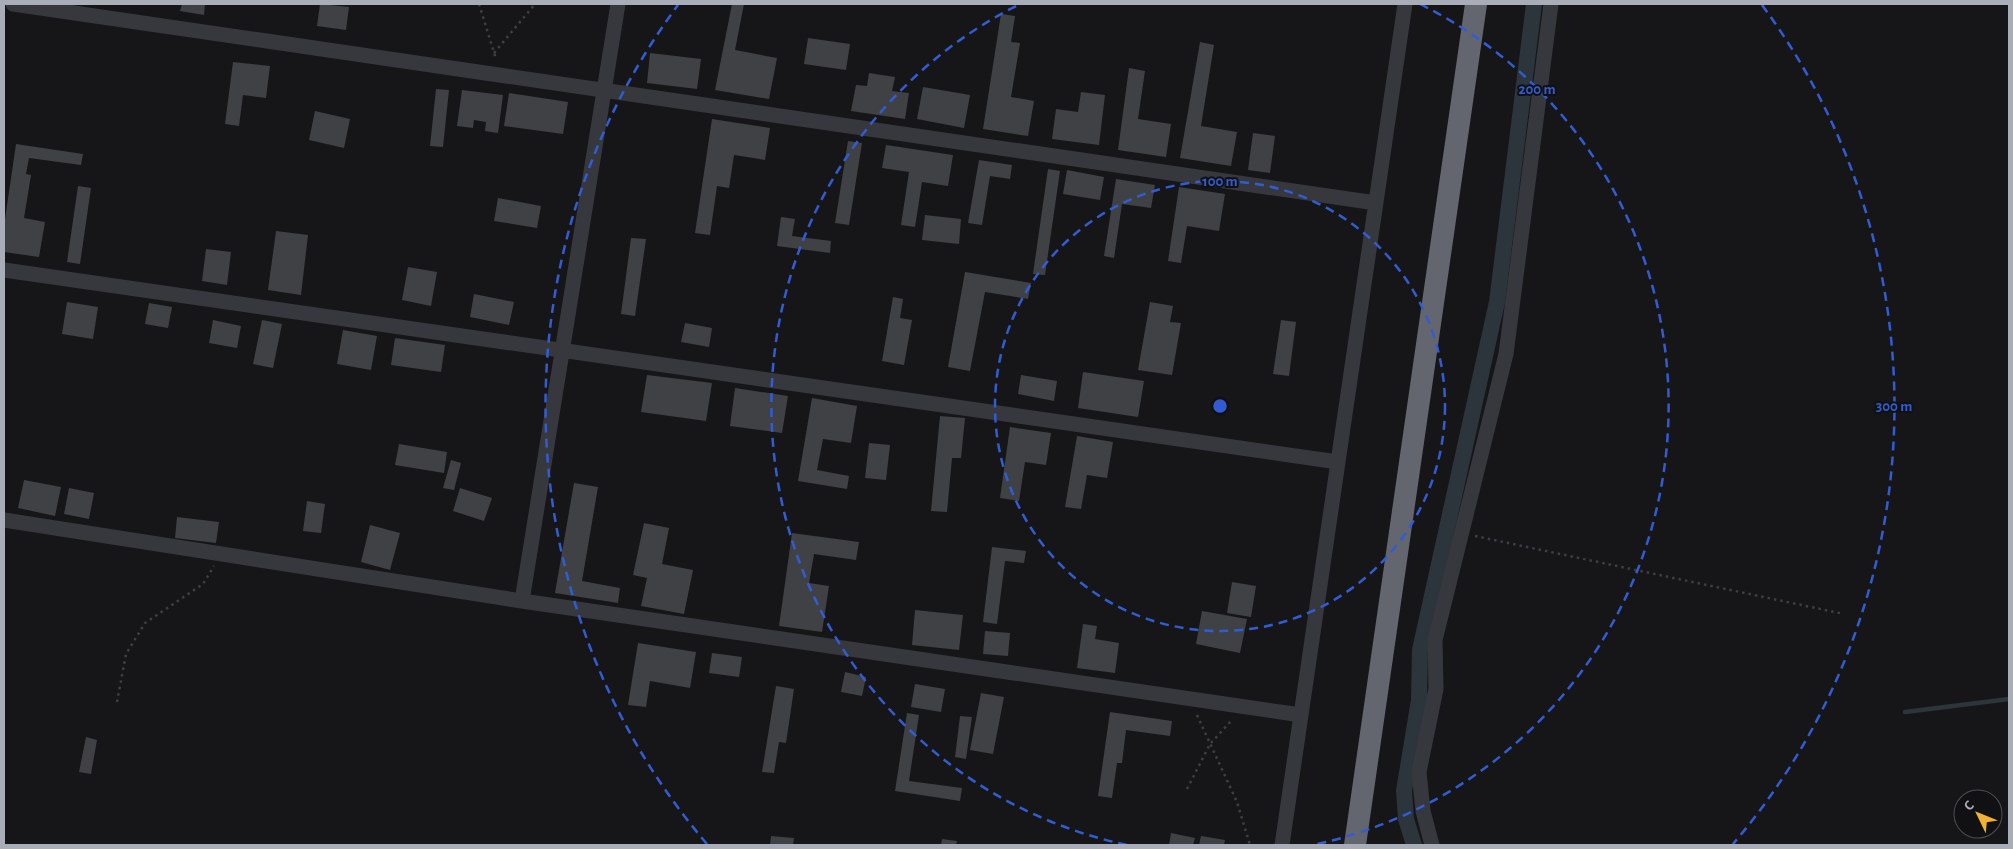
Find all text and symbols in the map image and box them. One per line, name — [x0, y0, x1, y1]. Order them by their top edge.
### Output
text: 200 m — [1518, 82, 1556, 97]
text: 100 m — [1202, 174, 1238, 189]
centre of rings — [1211, 397, 1229, 415]
text: 300 m — [1876, 399, 1912, 414]
north arrow — [1953, 789, 2003, 839]
text: С — [1961, 798, 1977, 813]

